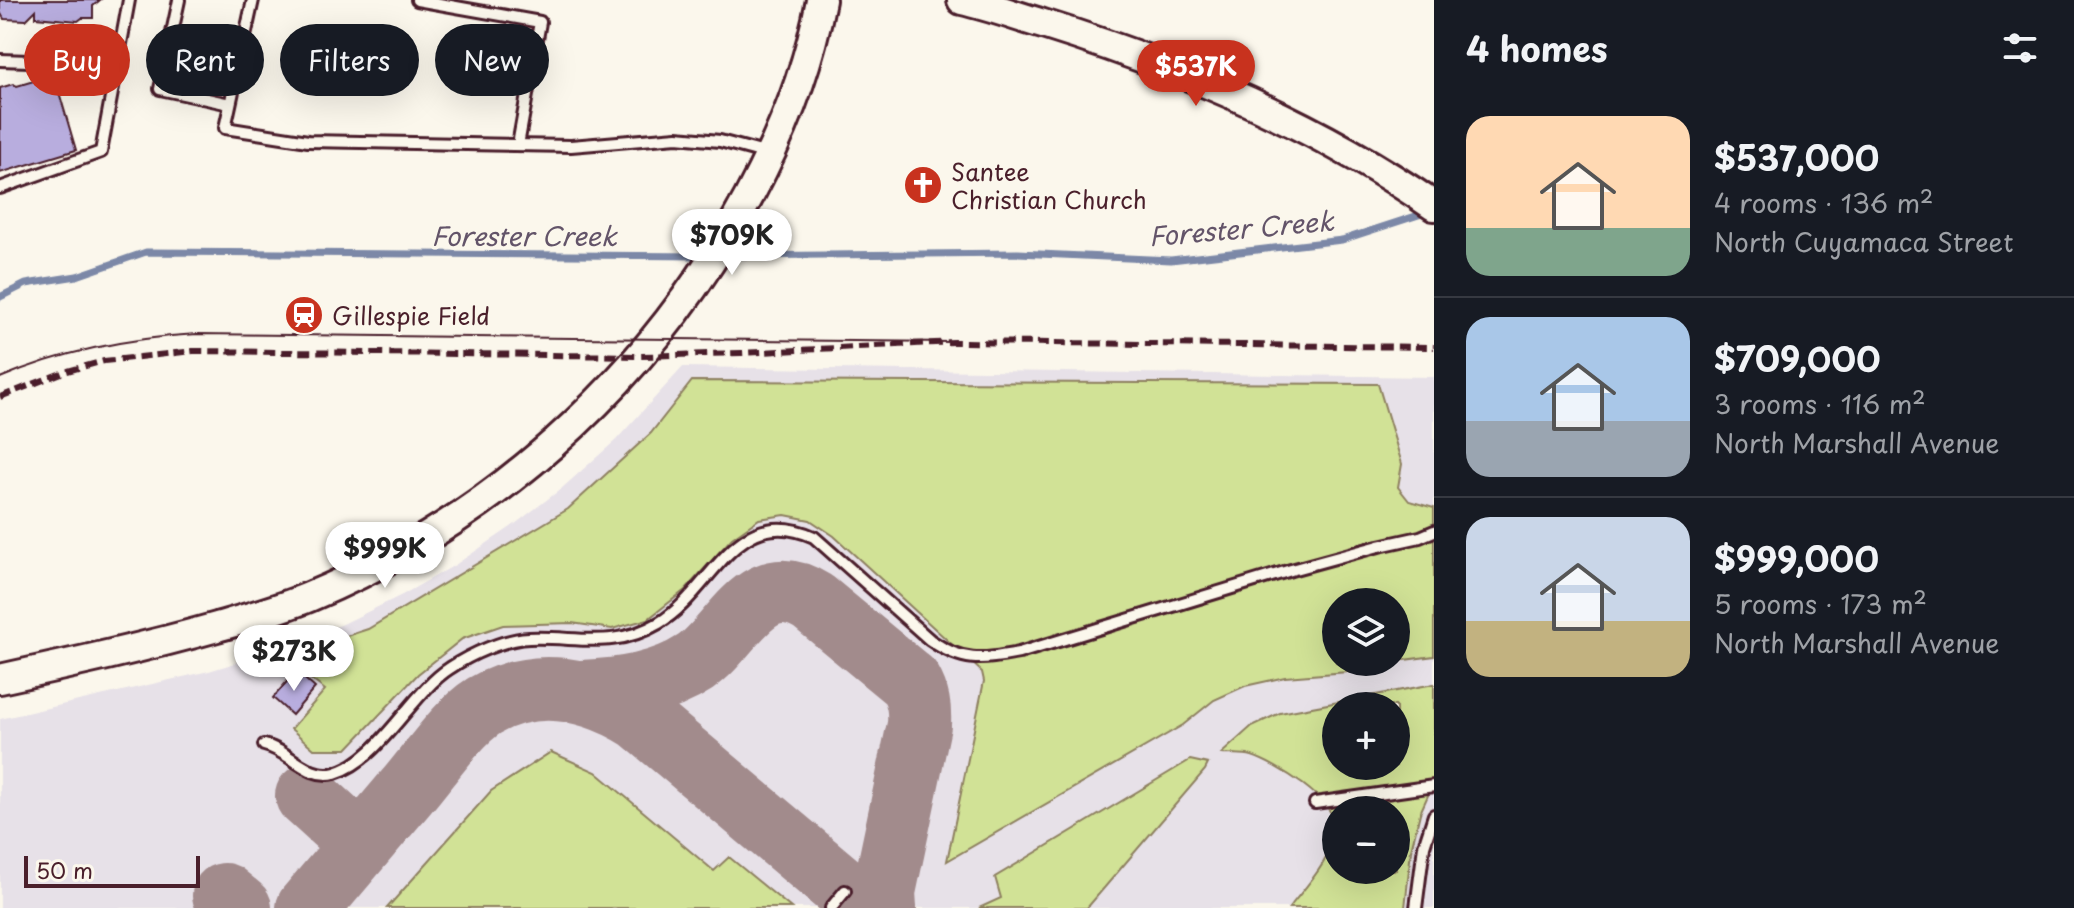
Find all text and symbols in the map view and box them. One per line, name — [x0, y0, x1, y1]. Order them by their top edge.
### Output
text: 4 homes — [1466, 22, 1608, 74]
chip: Buy — [24, 24, 130, 96]
chip: Rent — [146, 24, 264, 96]
chip: Filters — [280, 24, 419, 96]
chip: New — [435, 24, 549, 96]
icon: filters — [1998, 26, 2042, 70]
pin: $537K — [1140, 40, 1252, 108]
text: $537K — [1155, 46, 1237, 85]
text: $537,000 — [1714, 131, 1879, 183]
icon: home — [1530, 148, 1626, 244]
place label: Santee Christian Church — [951, 153, 1147, 217]
church icon: Santee Christian Church — [902, 164, 944, 206]
text: 4 rooms · 136 m² — [1714, 183, 1934, 222]
water label: Forester Creek — [1147, 200, 1336, 256]
pin: $709K — [676, 209, 788, 277]
text: $709K — [690, 215, 774, 254]
water label: Forester Creek — [431, 216, 618, 255]
text: North Cuyamaca Street — [1714, 222, 2013, 261]
station icon: Gillespie Field — [283, 294, 325, 336]
place label: Gillespie Field — [332, 297, 490, 333]
text: $709,000 — [1714, 332, 1881, 384]
icon: home — [1530, 349, 1626, 445]
text: 3 rooms · 116 m² — [1714, 384, 1926, 423]
text: North Marshall Avenue — [1714, 423, 1999, 462]
pin: $999K — [329, 522, 441, 590]
text: $999K — [343, 528, 427, 567]
text: $999,000 — [1714, 532, 1879, 584]
icon: home — [1530, 549, 1626, 645]
text: 5 rooms · 173 m² — [1714, 584, 1927, 623]
map controls — [1322, 588, 1410, 884]
button: layers — [1322, 588, 1410, 676]
text: North Marshall Avenue — [1714, 623, 1999, 662]
pin: $273K — [238, 625, 350, 693]
text: $273K — [252, 631, 336, 670]
button: + — [1322, 692, 1410, 780]
button: − — [1322, 796, 1410, 884]
scale bar — [24, 852, 200, 888]
text: 50 m — [36, 853, 93, 886]

